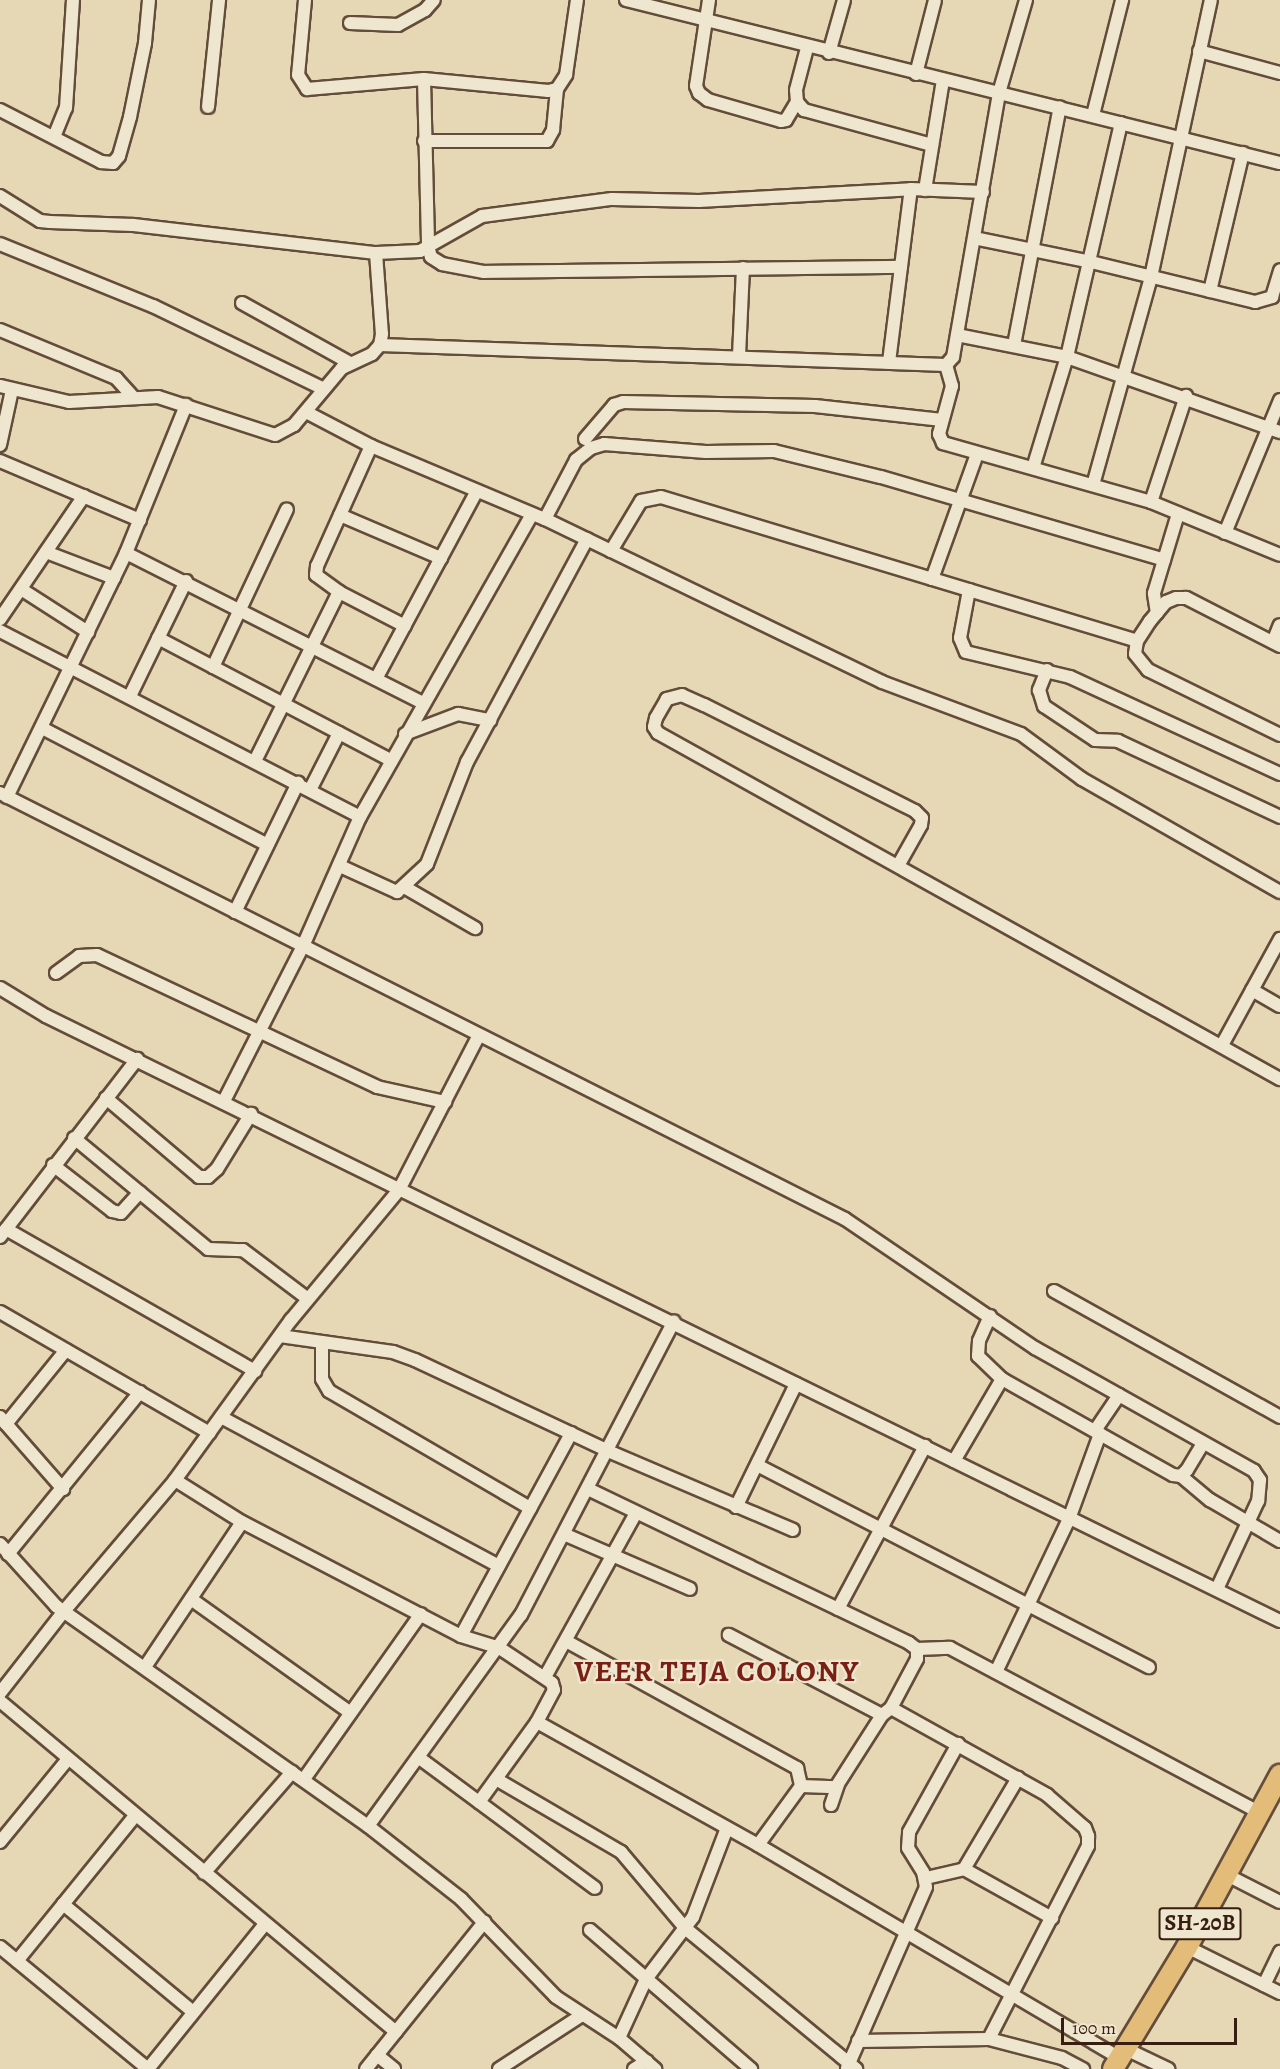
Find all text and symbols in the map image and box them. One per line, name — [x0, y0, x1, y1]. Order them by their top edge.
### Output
district label: VEER TEJA COLONY — [574, 1653, 860, 1689]
road number: SH-20B — [1158, 1905, 1242, 1943]
scale bar — [1064, 2006, 1240, 2044]
text: 100 m — [1072, 2016, 1116, 2040]

